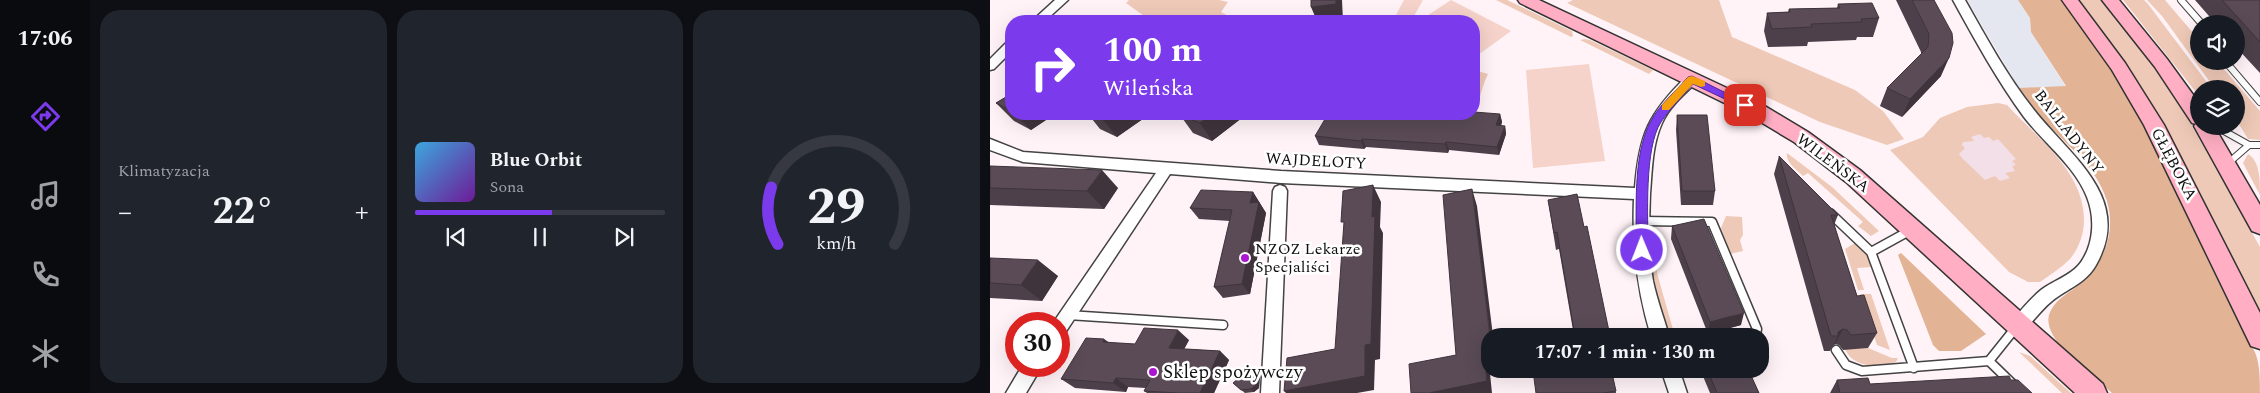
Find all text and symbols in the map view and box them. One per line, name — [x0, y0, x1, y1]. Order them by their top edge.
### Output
map controls — [2190, 15, 2245, 135]
button: sound — [2190, 15, 2245, 70]
text: 17:06 — [17, 22, 73, 55]
text: 100 m — [1103, 24, 1202, 77]
icon: right — [1020, 35, 1085, 100]
text: Wileńska — [1103, 72, 1193, 105]
button: layers — [2190, 80, 2245, 135]
pin — [1724, 84, 1766, 126]
street label: BALLADYNY — [2028, 85, 2110, 179]
icon: arrive — [1731, 91, 1759, 119]
icon: directions — [28, 99, 63, 134]
street label: GŁĘBOKA — [2145, 123, 2203, 205]
street label: WILEŃSKA — [1791, 127, 1875, 199]
text: Blue Orbit — [490, 146, 582, 175]
street label: WAJDELOTY — [1265, 146, 1367, 176]
text: Klimatyzacja — [118, 159, 210, 183]
text: 29 — [807, 168, 866, 247]
text: Sona — [490, 175, 524, 199]
icon: music — [28, 178, 63, 213]
text: 22° — [213, 183, 274, 241]
text: − — [118, 191, 132, 234]
text: + — [355, 191, 369, 234]
icon: previous — [442, 223, 470, 251]
icon: pause — [526, 223, 554, 251]
icon: next — [610, 223, 638, 251]
position arrow — [1615, 223, 1667, 275]
text: km/h — [817, 230, 857, 257]
place label: NZOZ Lekarze Specjaliści — [1255, 237, 1361, 279]
marker: NZOZ Lekarze Specjaliści — [1239, 252, 1251, 264]
icon: phone — [28, 257, 63, 292]
speed limit sign: 30 — [1005, 312, 1070, 377]
icon: climate — [28, 336, 63, 371]
text: 17:07 · 1 min · 130 m — [1535, 338, 1715, 367]
place label: Sklep spożywczy — [1163, 358, 1304, 387]
marker: Sklep spożywczy — [1147, 366, 1159, 378]

